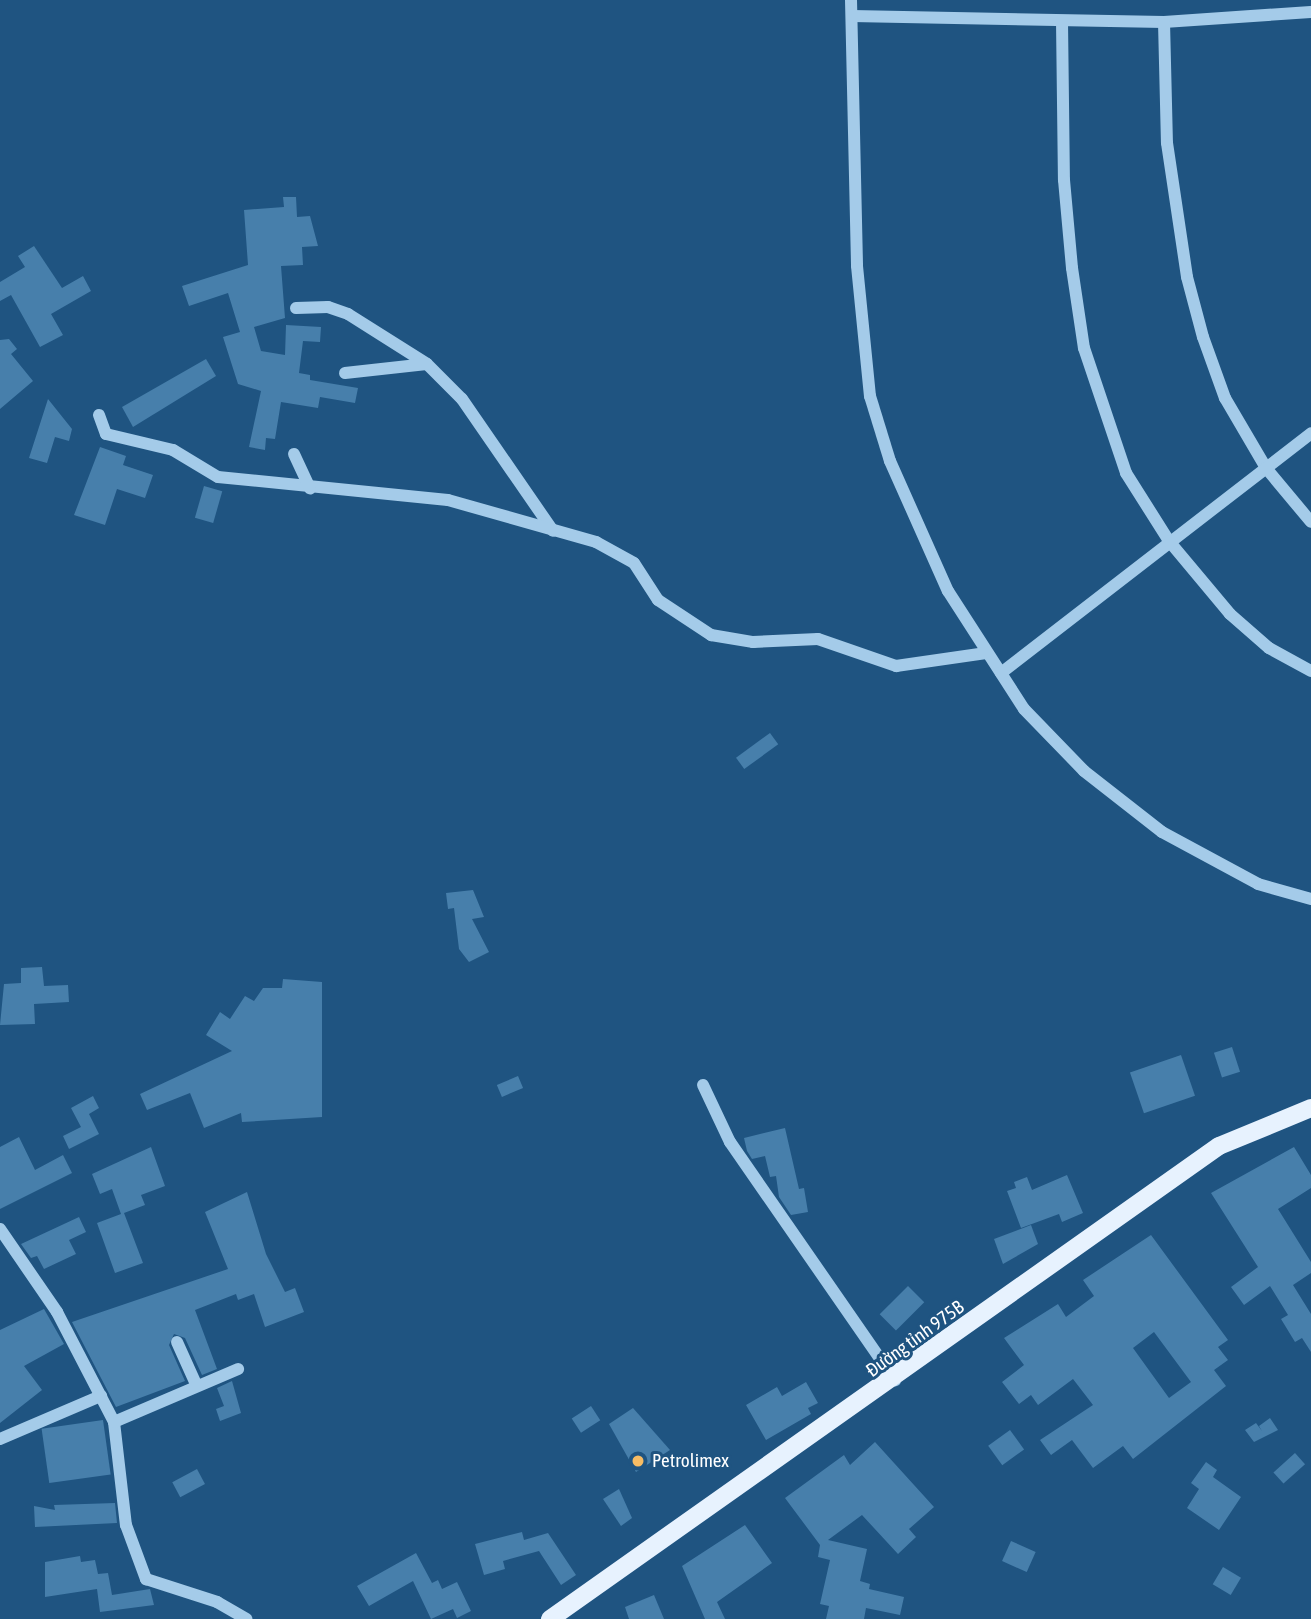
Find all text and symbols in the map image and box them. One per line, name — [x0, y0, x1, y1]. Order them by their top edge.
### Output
street label: Đường tỉnh 975B — [862, 1296, 968, 1382]
place label: Petrolimex — [652, 1450, 729, 1472]
marker: Petrolimex — [630, 1453, 646, 1469]

